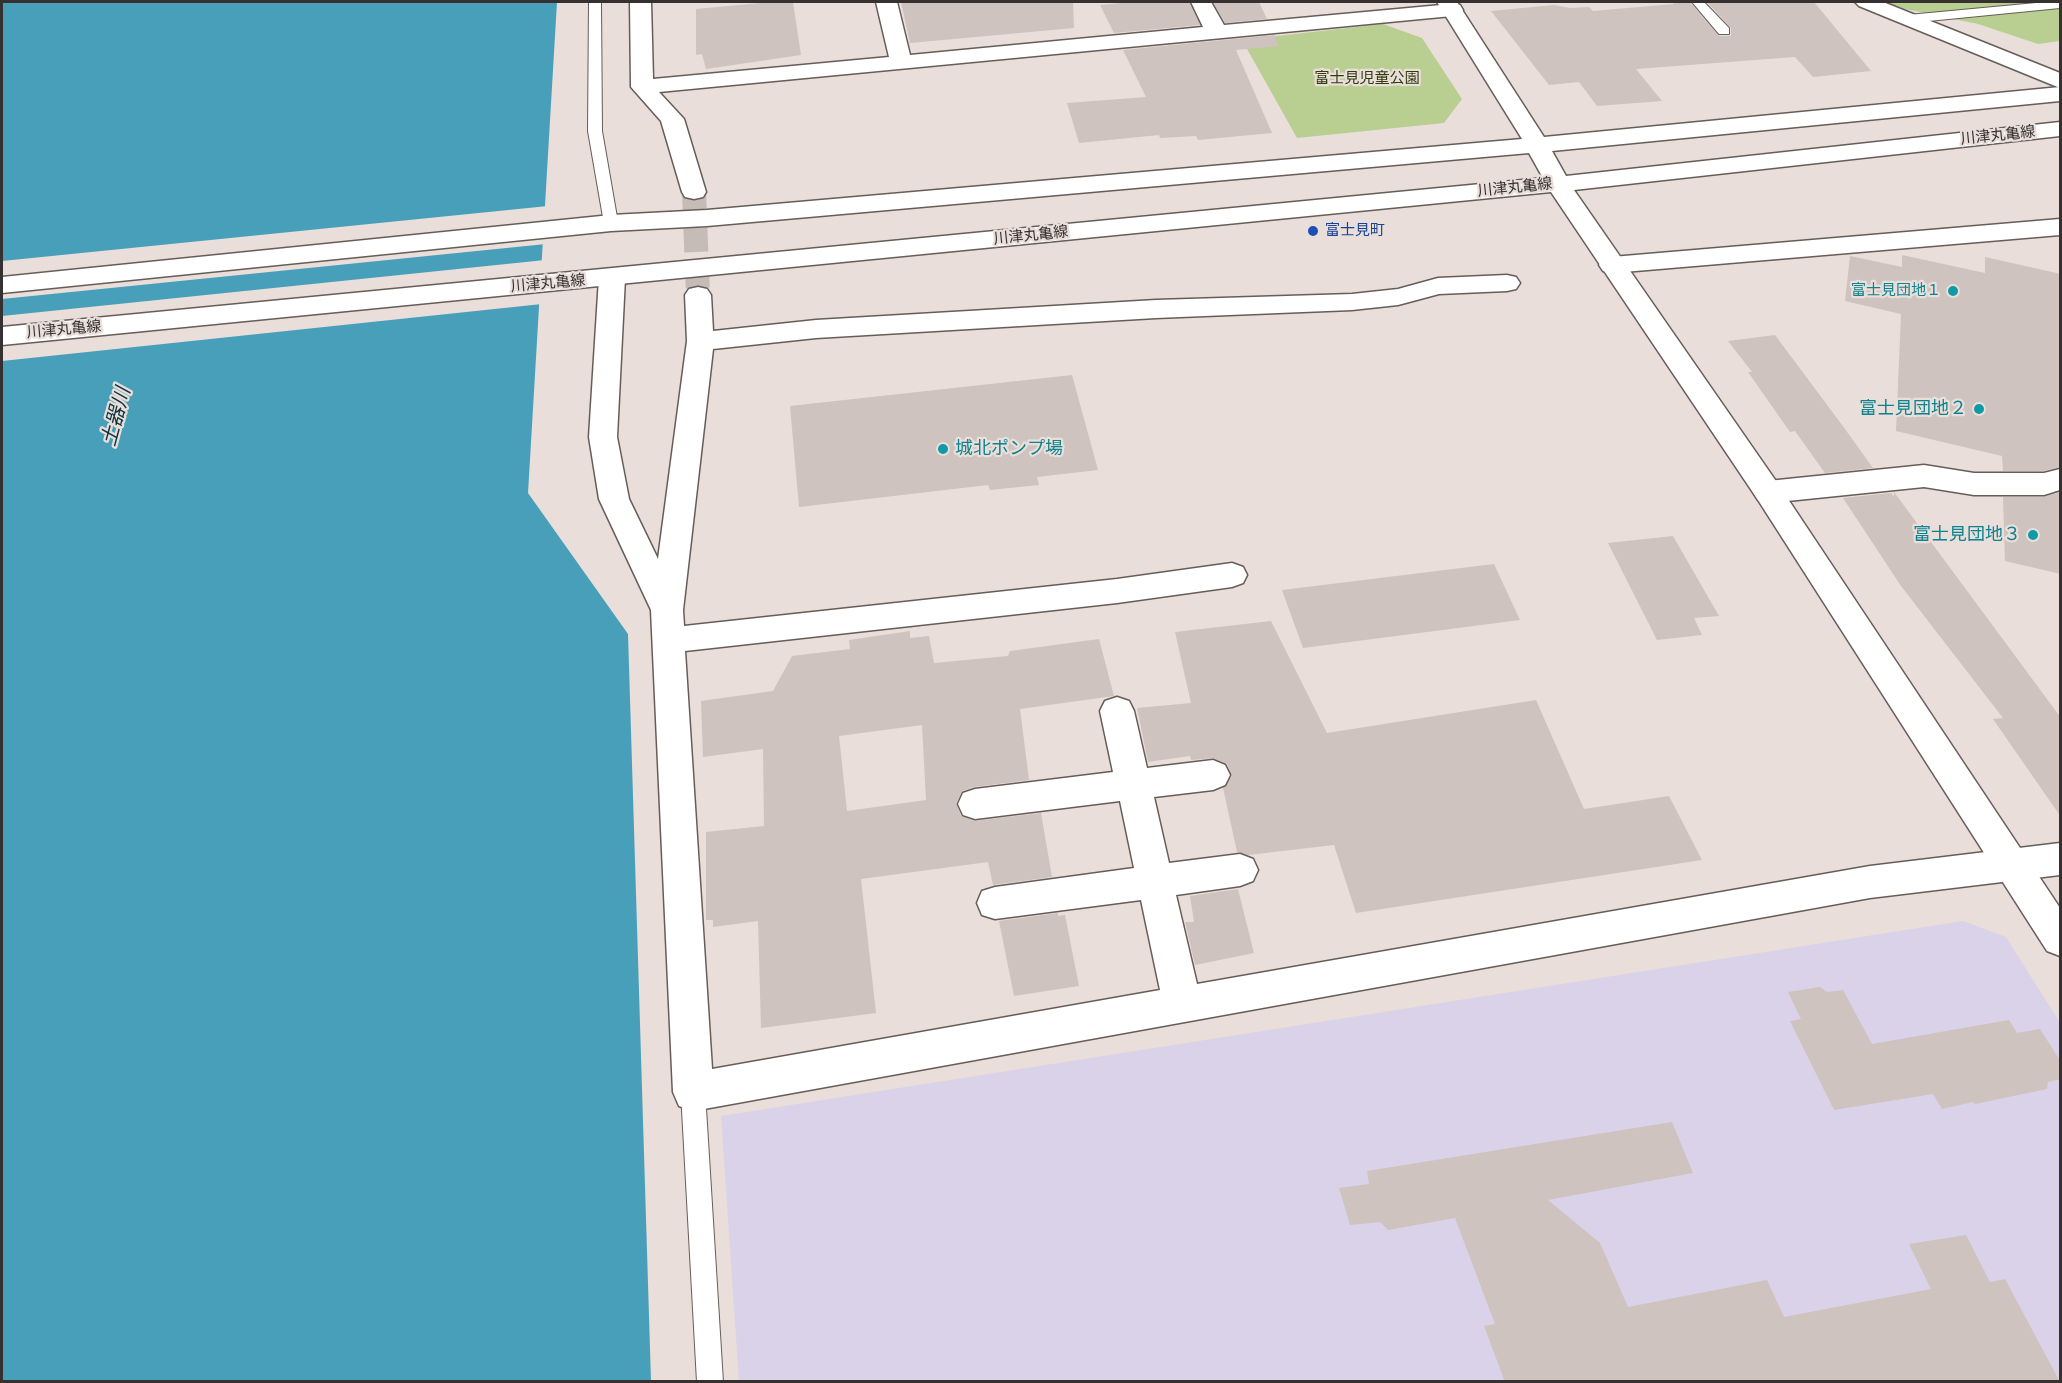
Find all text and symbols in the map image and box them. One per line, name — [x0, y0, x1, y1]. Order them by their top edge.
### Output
park label: 富士見児童公園 — [1315, 70, 1419, 88]
street label: 川津丸亀線 — [1960, 123, 2036, 149]
street label: 川津丸亀線 — [1477, 175, 1553, 201]
place label: 富士見町 — [1325, 222, 1385, 240]
street label: 川津丸亀線 — [993, 223, 1069, 249]
marker: 富士見町 — [1306, 224, 1320, 238]
street label: 川津丸亀線 — [510, 272, 586, 296]
place label: 富士見団地１ — [1851, 282, 1941, 300]
marker: 富士見団地１ — [1946, 284, 1960, 298]
street label: 川津丸亀線 — [26, 318, 102, 342]
water label: 土器川 — [98, 385, 136, 449]
place label: 富士見団地２ — [1859, 398, 1967, 420]
marker: 富士見団地２ — [1972, 402, 1986, 416]
place label: 城北ポンプ場 — [955, 438, 1063, 460]
marker: 城北ポンプ場 — [936, 442, 950, 456]
place label: 富士見団地３ — [1913, 524, 2021, 546]
marker: 富士見団地３ — [2026, 528, 2040, 542]

